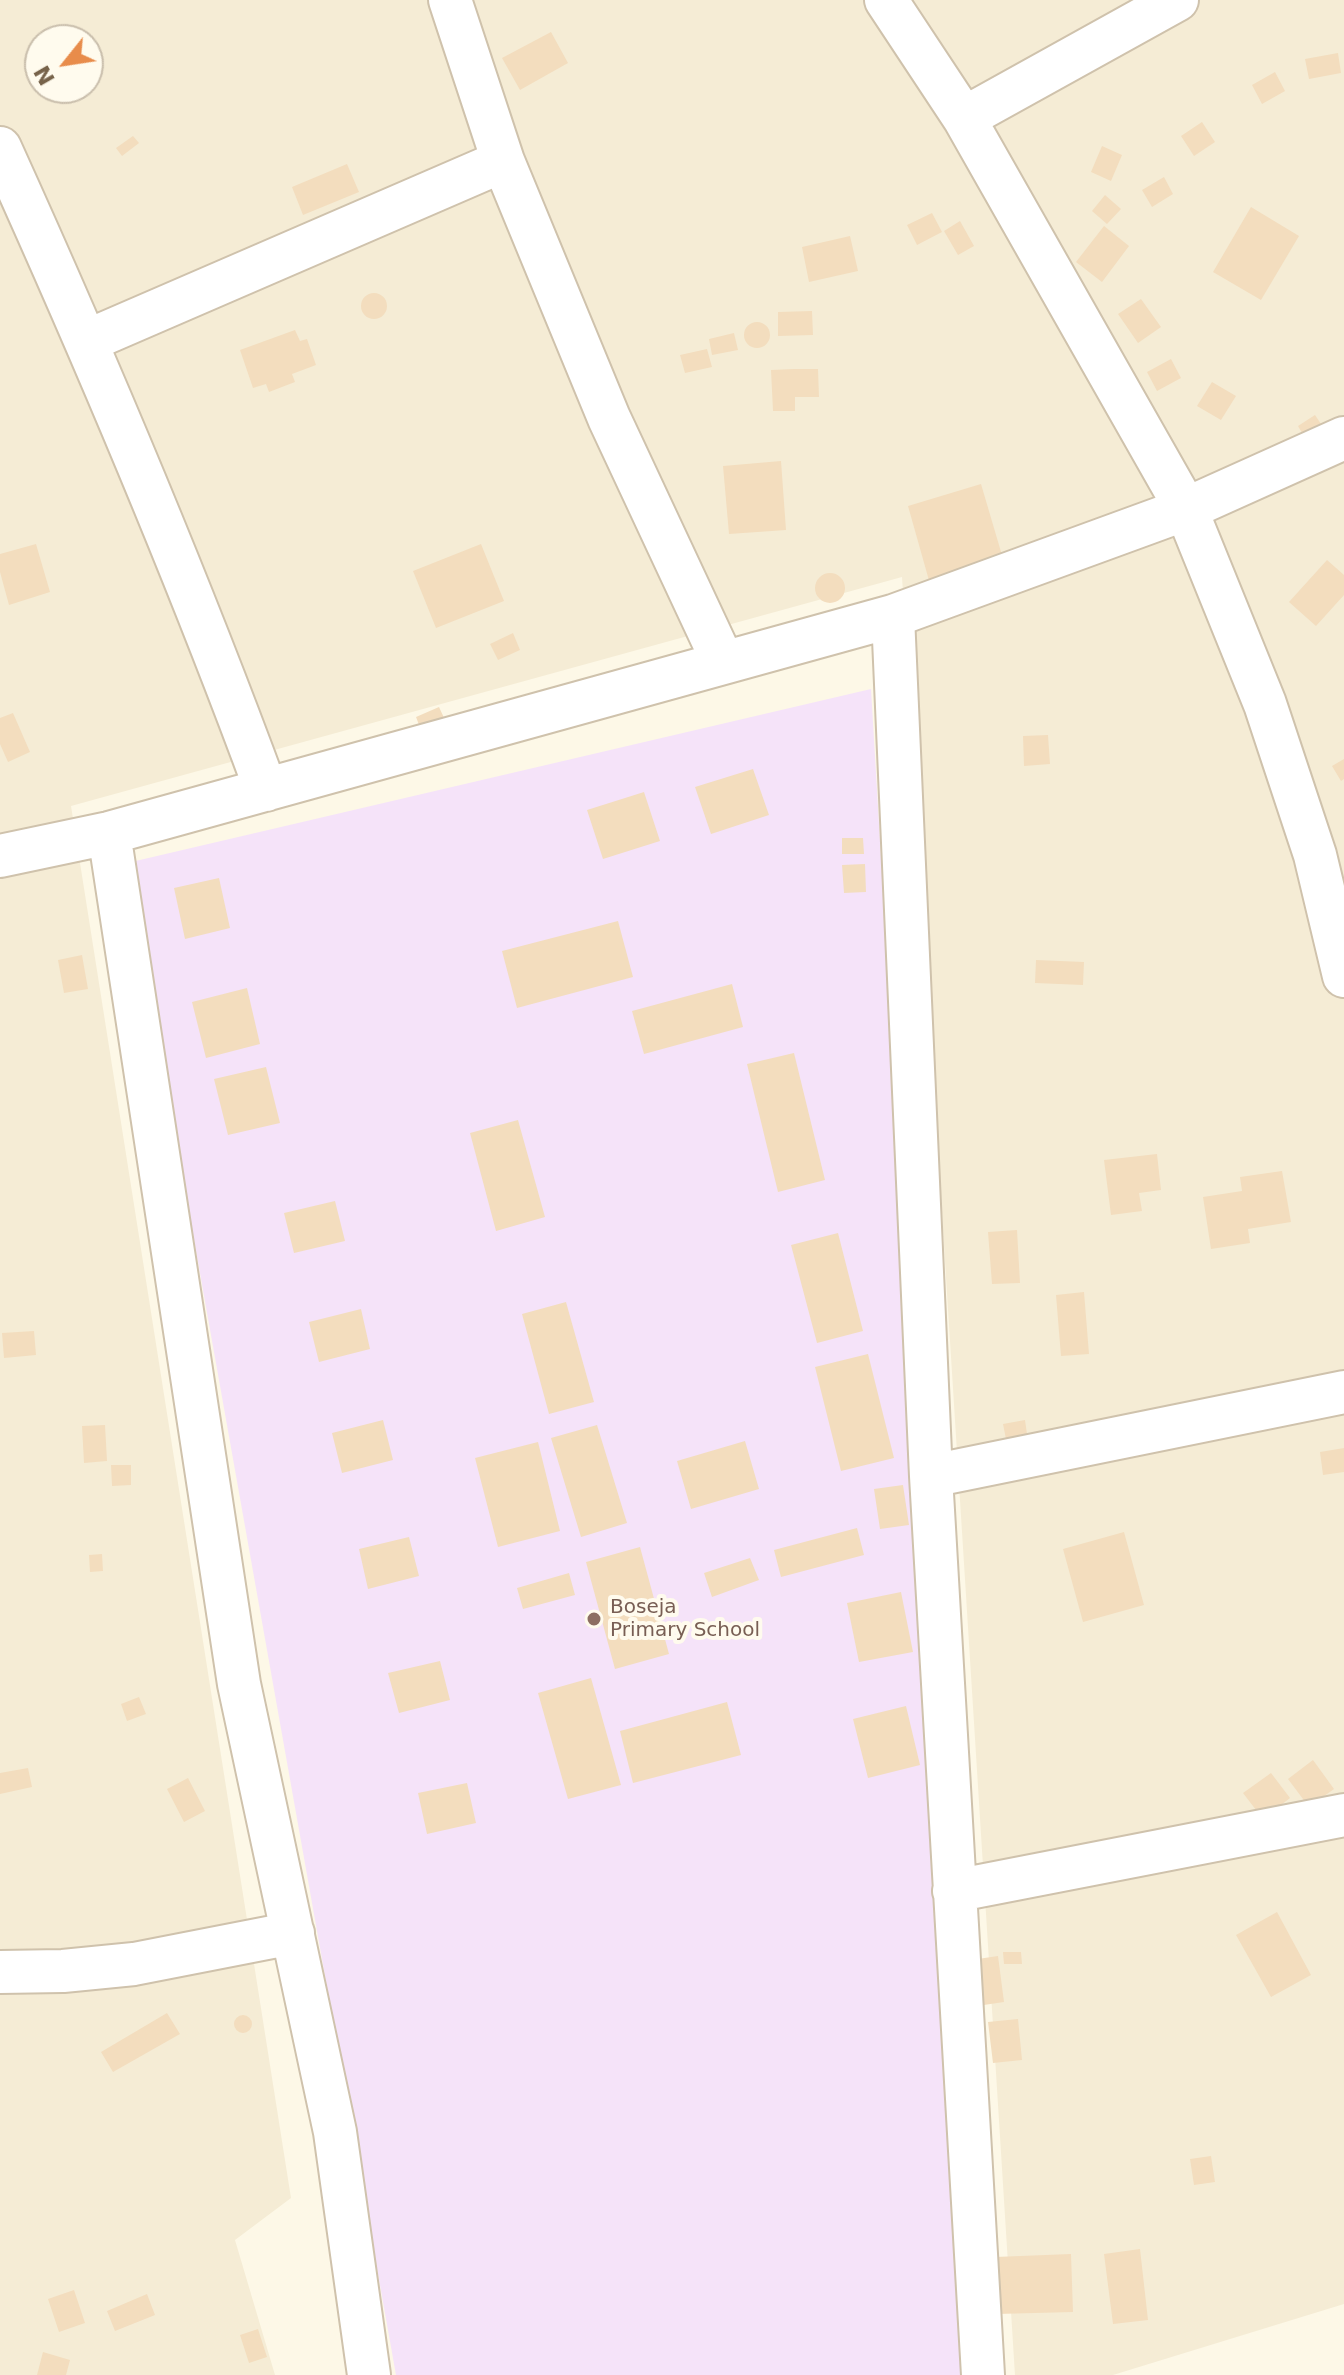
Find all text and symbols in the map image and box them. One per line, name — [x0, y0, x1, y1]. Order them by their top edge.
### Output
north arrow — [24, 24, 104, 104]
text: N — [29, 61, 60, 89]
place label: Boseja Primary School — [610, 1596, 760, 1643]
marker: Boseja Primary School — [585, 1610, 603, 1628]

